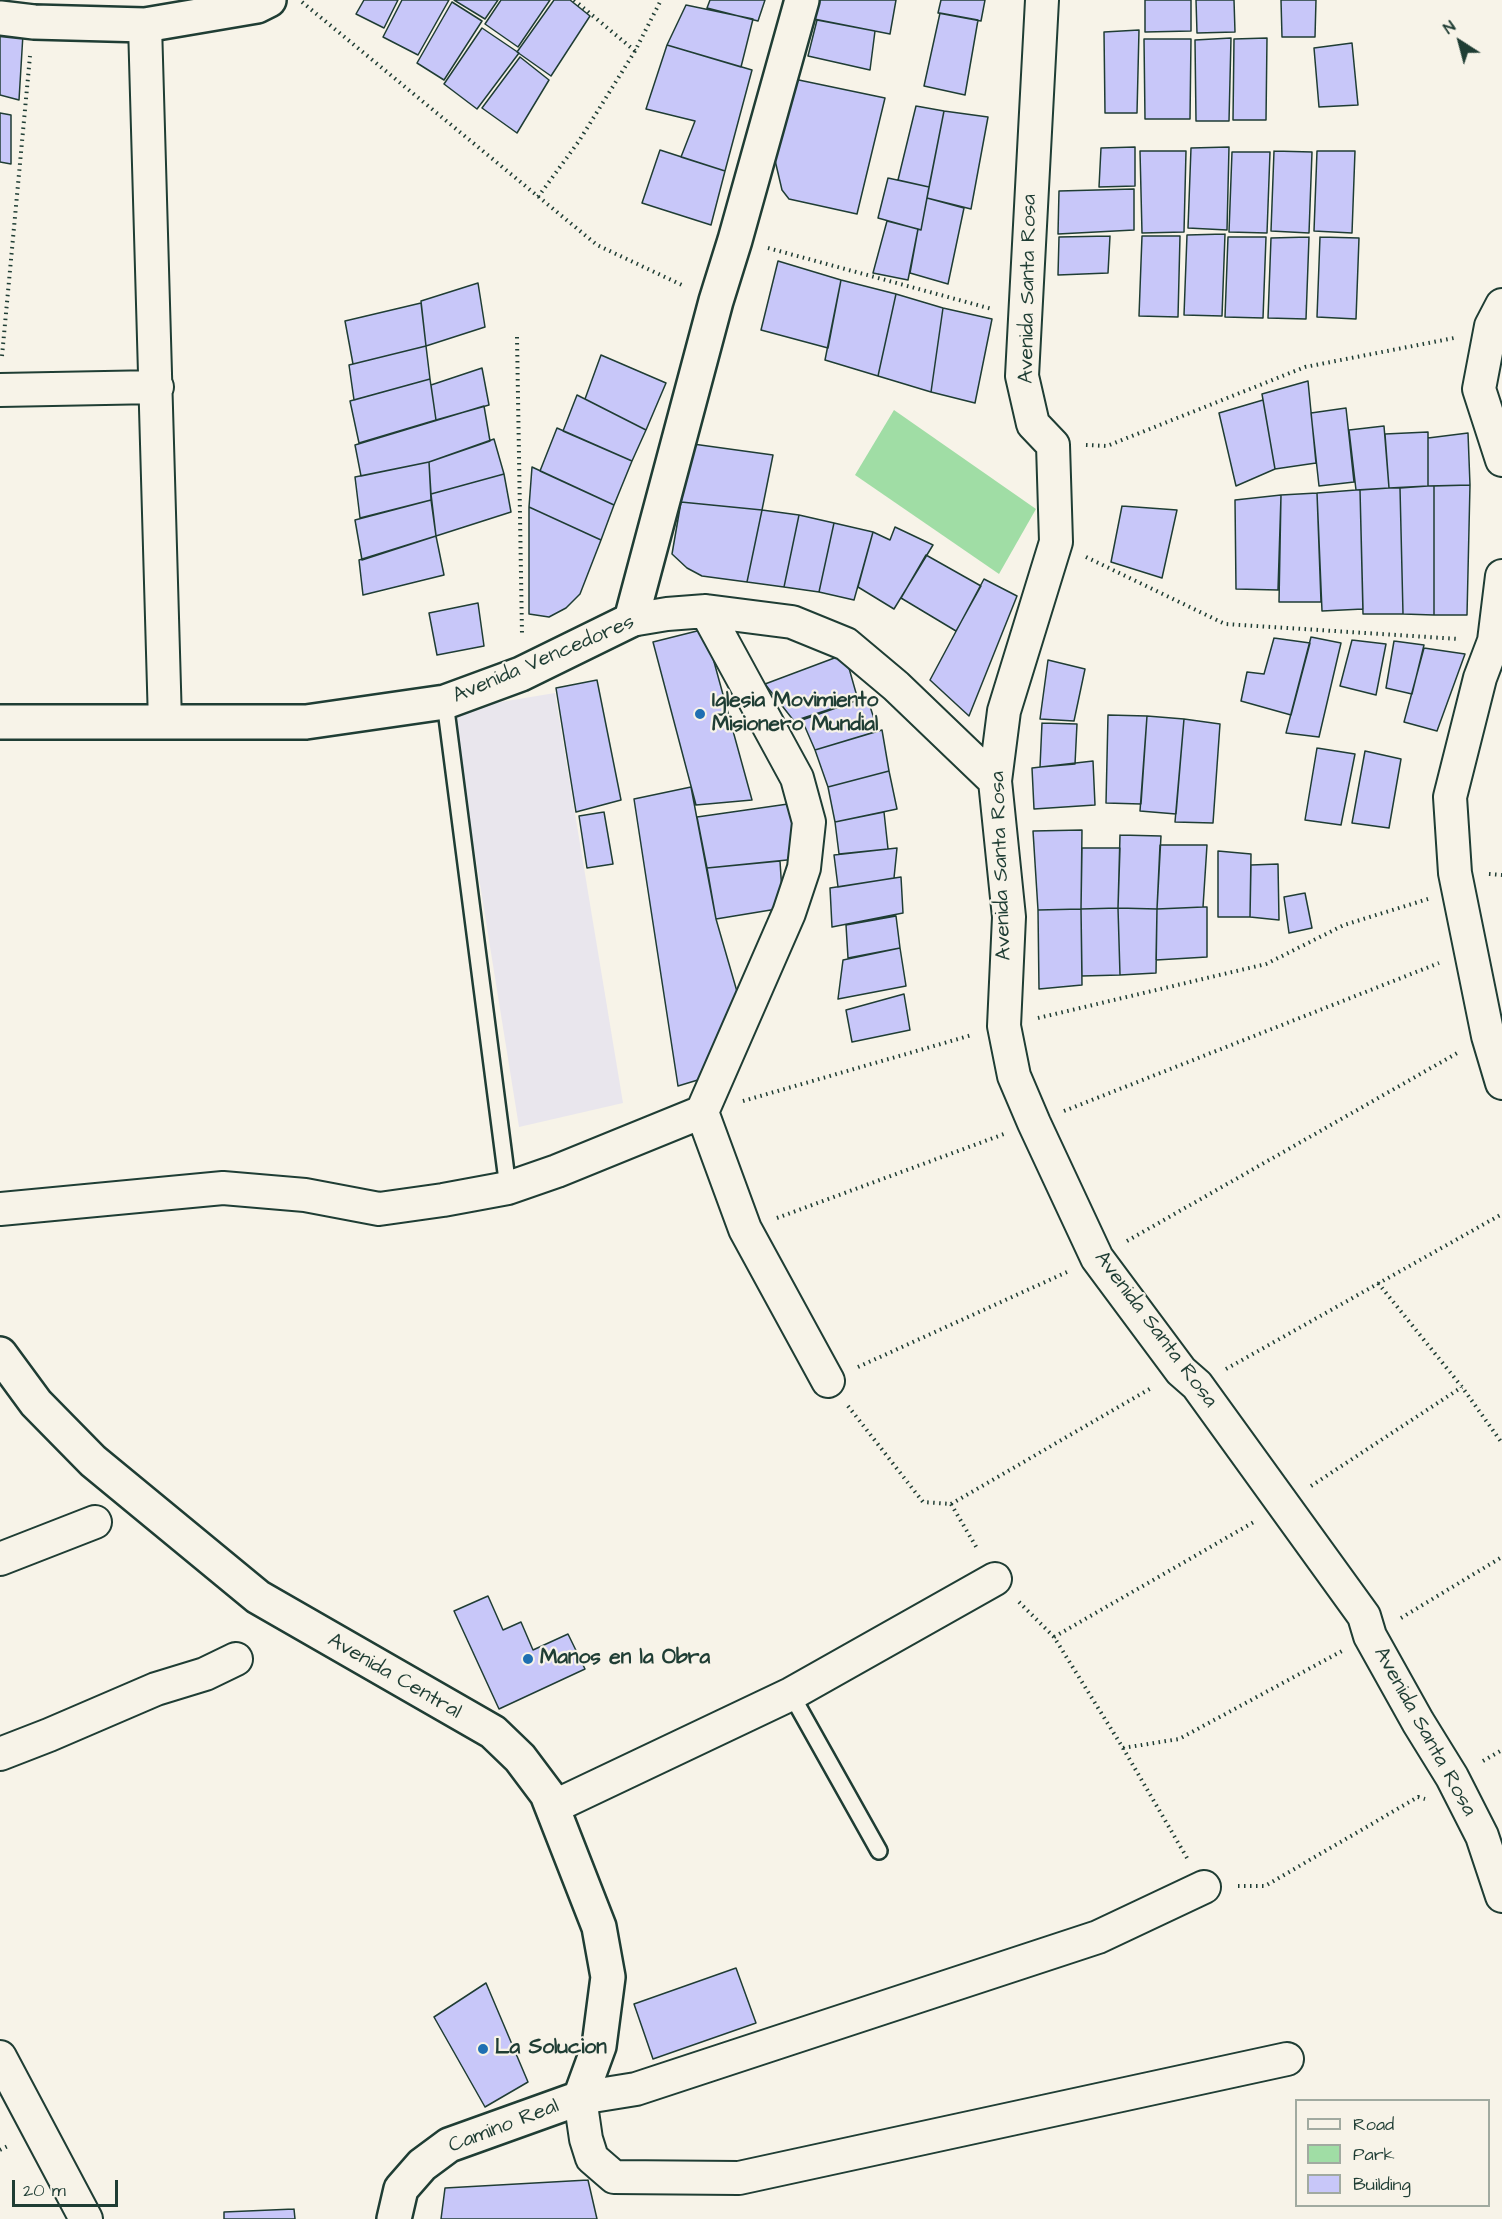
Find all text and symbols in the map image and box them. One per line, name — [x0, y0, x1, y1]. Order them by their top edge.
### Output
north arrow — [1430, 12, 1490, 72]
text: N — [1439, 16, 1460, 39]
street label: Avenida Santa Rosa — [1015, 194, 1043, 384]
street label: Avenida Vencedores — [449, 610, 639, 710]
place label: Iglesia Movimiento Misionero Mundial — [712, 689, 878, 739]
marker: Iglesia Movimiento Misionero Mundial — [693, 707, 707, 721]
street label: Avenida Santa Rosa — [986, 771, 1018, 961]
street label: Avenida Santa Rosa — [1088, 1247, 1222, 1413]
street label: Avenida Central — [323, 1629, 465, 1725]
street label: Avenida Santa Rosa — [1367, 1643, 1481, 1821]
place label: Manos en la Obra — [540, 1646, 710, 1672]
marker: Manos en la Obra — [521, 1652, 535, 1666]
place label: La Solucion — [495, 2036, 607, 2062]
marker: La Solucion — [476, 2042, 490, 2056]
street label: Camino Real — [445, 2094, 563, 2160]
legend — [1295, 2099, 1490, 2207]
text: Road — [1353, 2112, 1394, 2137]
text: Park — [1353, 2142, 1395, 2167]
scale bar — [15, 2168, 122, 2206]
text: Building — [1353, 2172, 1411, 2197]
text: 20 m — [23, 2178, 66, 2203]

